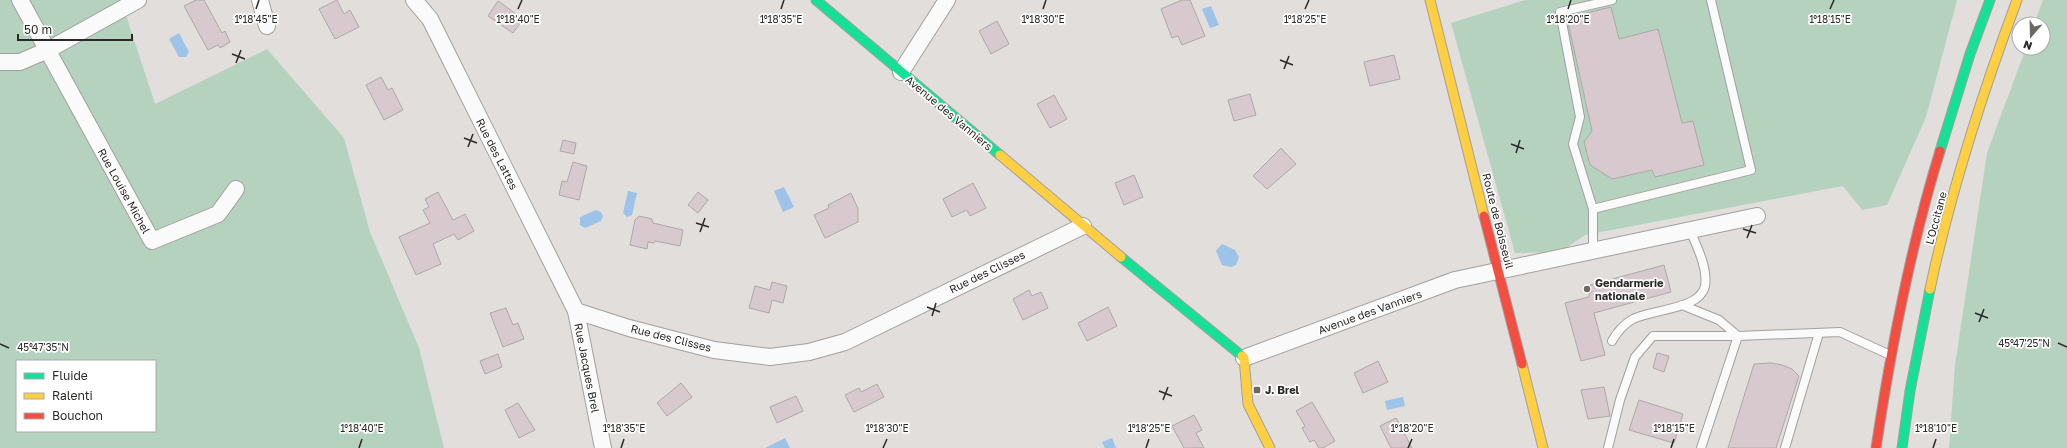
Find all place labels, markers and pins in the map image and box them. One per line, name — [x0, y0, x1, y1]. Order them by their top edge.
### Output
place label: Gendarmerie nationale — [1595, 276, 1664, 302]
marker: Gendarmerie nationale — [1582, 284, 1592, 294]
place label: J. Brel — [1265, 383, 1300, 396]
marker: J. Brel — [1252, 385, 1262, 395]

